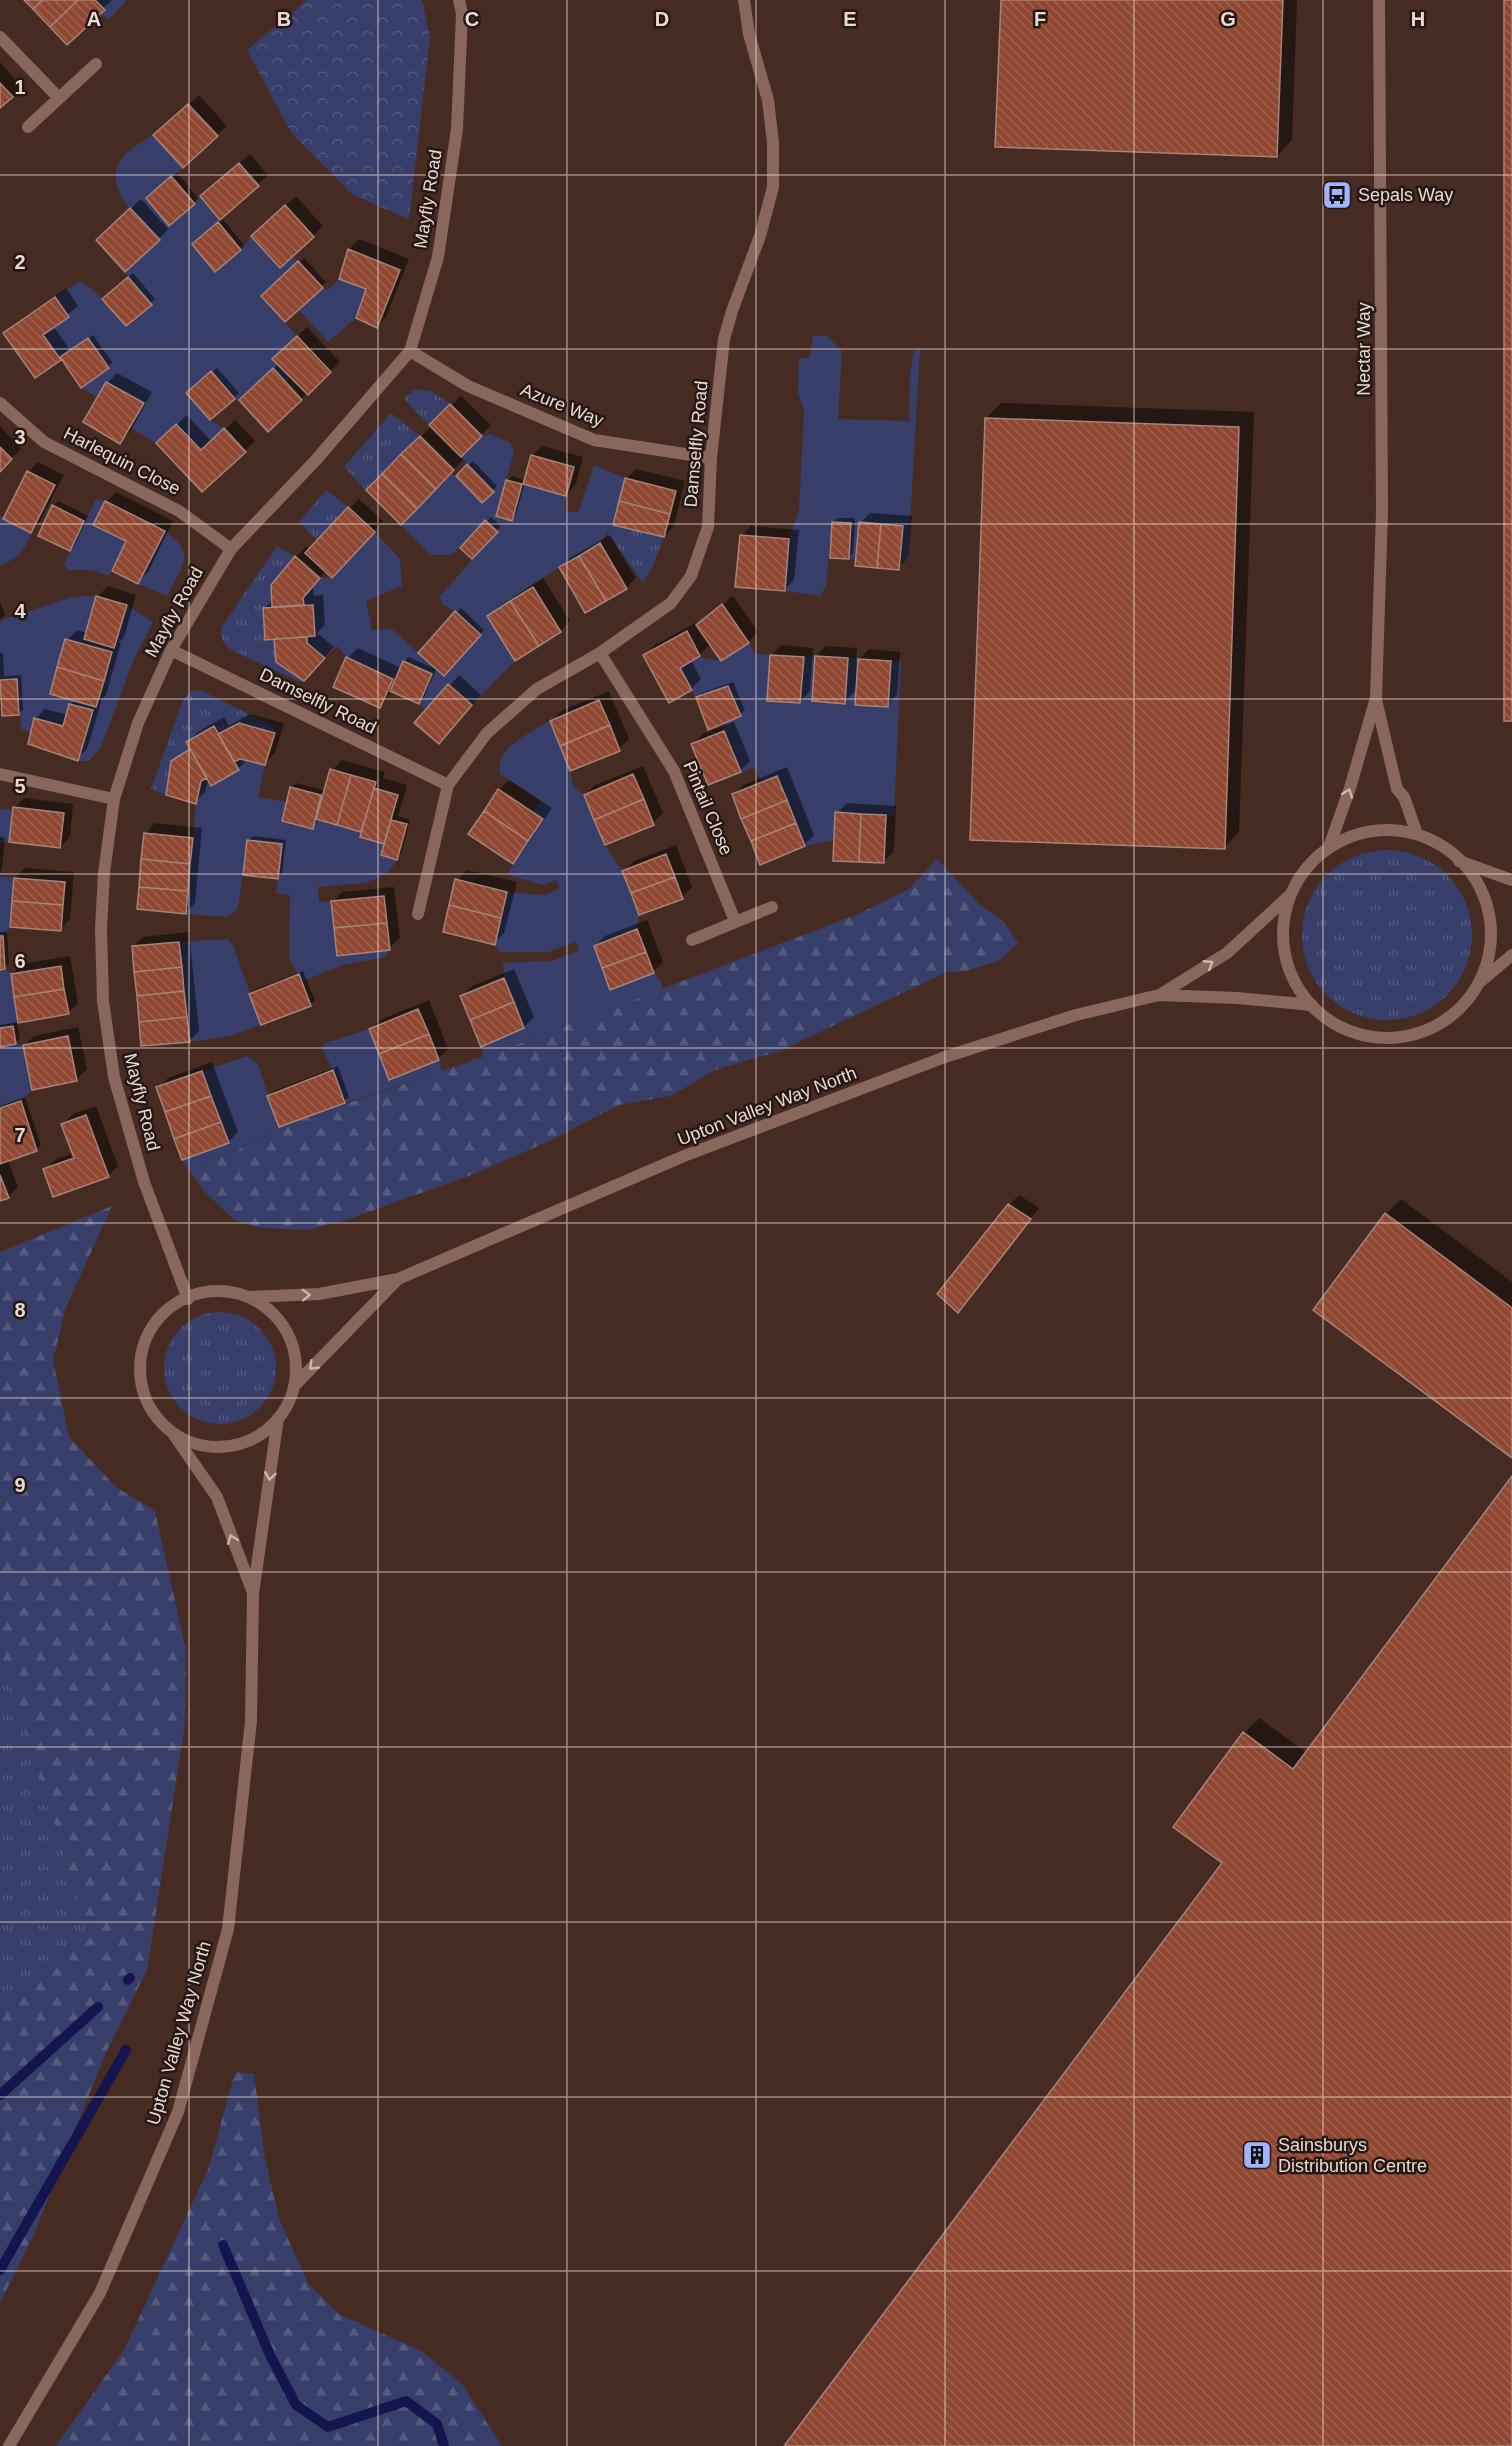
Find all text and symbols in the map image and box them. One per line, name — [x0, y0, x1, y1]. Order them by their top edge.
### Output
text: A — [87, 8, 101, 30]
text: B — [277, 8, 291, 30]
text: C — [465, 8, 479, 30]
text: D — [655, 8, 669, 30]
text: E — [843, 8, 857, 30]
text: F — [1034, 8, 1046, 30]
text: G — [1220, 8, 1236, 30]
text: H — [1411, 8, 1425, 30]
text: 1 — [14, 76, 26, 98]
street label: Mayfly Road — [410, 148, 446, 250]
bus stop icon: Sepals Way — [1321, 179, 1353, 211]
place label: Sepals Way — [1358, 185, 1453, 205]
text: 2 — [14, 251, 26, 273]
street label: Nectar Way — [1354, 302, 1374, 396]
street label: Azure Way — [518, 379, 606, 431]
street label: Damselfly Road — [681, 380, 711, 508]
street label: Harlequin Close — [60, 423, 184, 499]
text: 3 — [14, 426, 26, 448]
street label: Mayfly Road — [141, 563, 207, 661]
text: 4 — [14, 600, 26, 622]
street label: Damselfly Road — [257, 664, 379, 738]
street label: Pintail Close — [679, 758, 737, 858]
text: 5 — [14, 775, 26, 797]
one-way arrow — [1341, 788, 1354, 798]
text: 6 — [14, 950, 26, 972]
one-way arrow — [1203, 960, 1213, 972]
street label: Mayfly Road — [120, 1051, 164, 1153]
street label: Upton Valley Way North — [675, 1063, 859, 1149]
text: 7 — [14, 1124, 26, 1146]
one-way arrow — [302, 1288, 311, 1301]
text: 8 — [14, 1299, 26, 1321]
one-way arrow — [310, 1358, 321, 1369]
one-way arrow — [264, 1471, 276, 1480]
text: 9 — [14, 1474, 26, 1496]
one-way arrow — [227, 1535, 240, 1545]
street label: Upton Valley Way North — [143, 1939, 215, 2127]
place label: Sainsburys Distribution Centre — [1278, 2135, 1427, 2176]
building icon: Sainsburys Distribution Centre — [1241, 2139, 1273, 2171]

